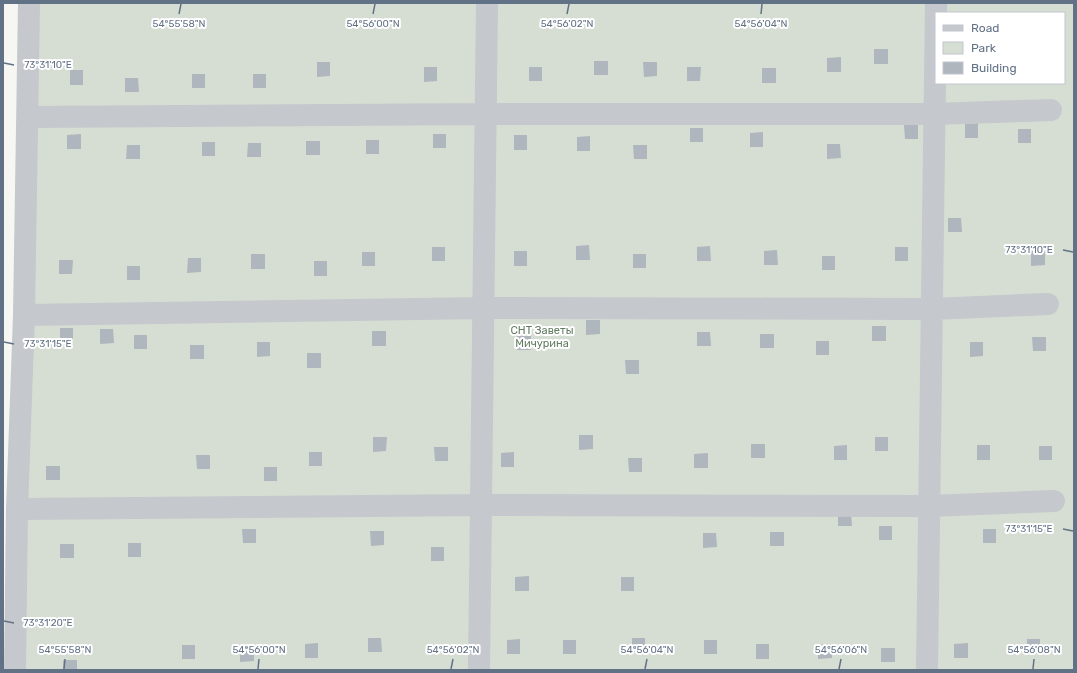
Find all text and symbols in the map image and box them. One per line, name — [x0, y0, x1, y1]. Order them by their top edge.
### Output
legend — [935, 12, 1065, 84]
text: 54°55'58"N — [152, 18, 206, 30]
text: 54°56'00"N — [346, 18, 400, 30]
text: 54°56'02"N — [541, 18, 593, 30]
text: 54°56'04"N — [735, 18, 787, 30]
text: Road — [971, 21, 999, 35]
text: Park — [971, 41, 997, 55]
text: 73°31'10"E — [24, 59, 72, 71]
text: Building — [971, 61, 1017, 75]
text: 73°31'10"E — [1005, 244, 1053, 256]
park label: СНТ Заветы Мичурина — [511, 324, 573, 350]
text: 73°31'15"E — [24, 338, 72, 350]
text: 73°31'15"E — [1005, 523, 1053, 535]
text: 73°31'20"E — [23, 617, 73, 629]
text: 54°55'58"N — [38, 644, 92, 656]
text: 54°56'00"N — [232, 644, 286, 656]
text: 54°56'02"N — [427, 644, 479, 656]
text: 54°56'04"N — [621, 644, 673, 656]
text: 54°56'06"N — [815, 644, 867, 656]
text: 54°56'08"N — [1007, 644, 1061, 656]

